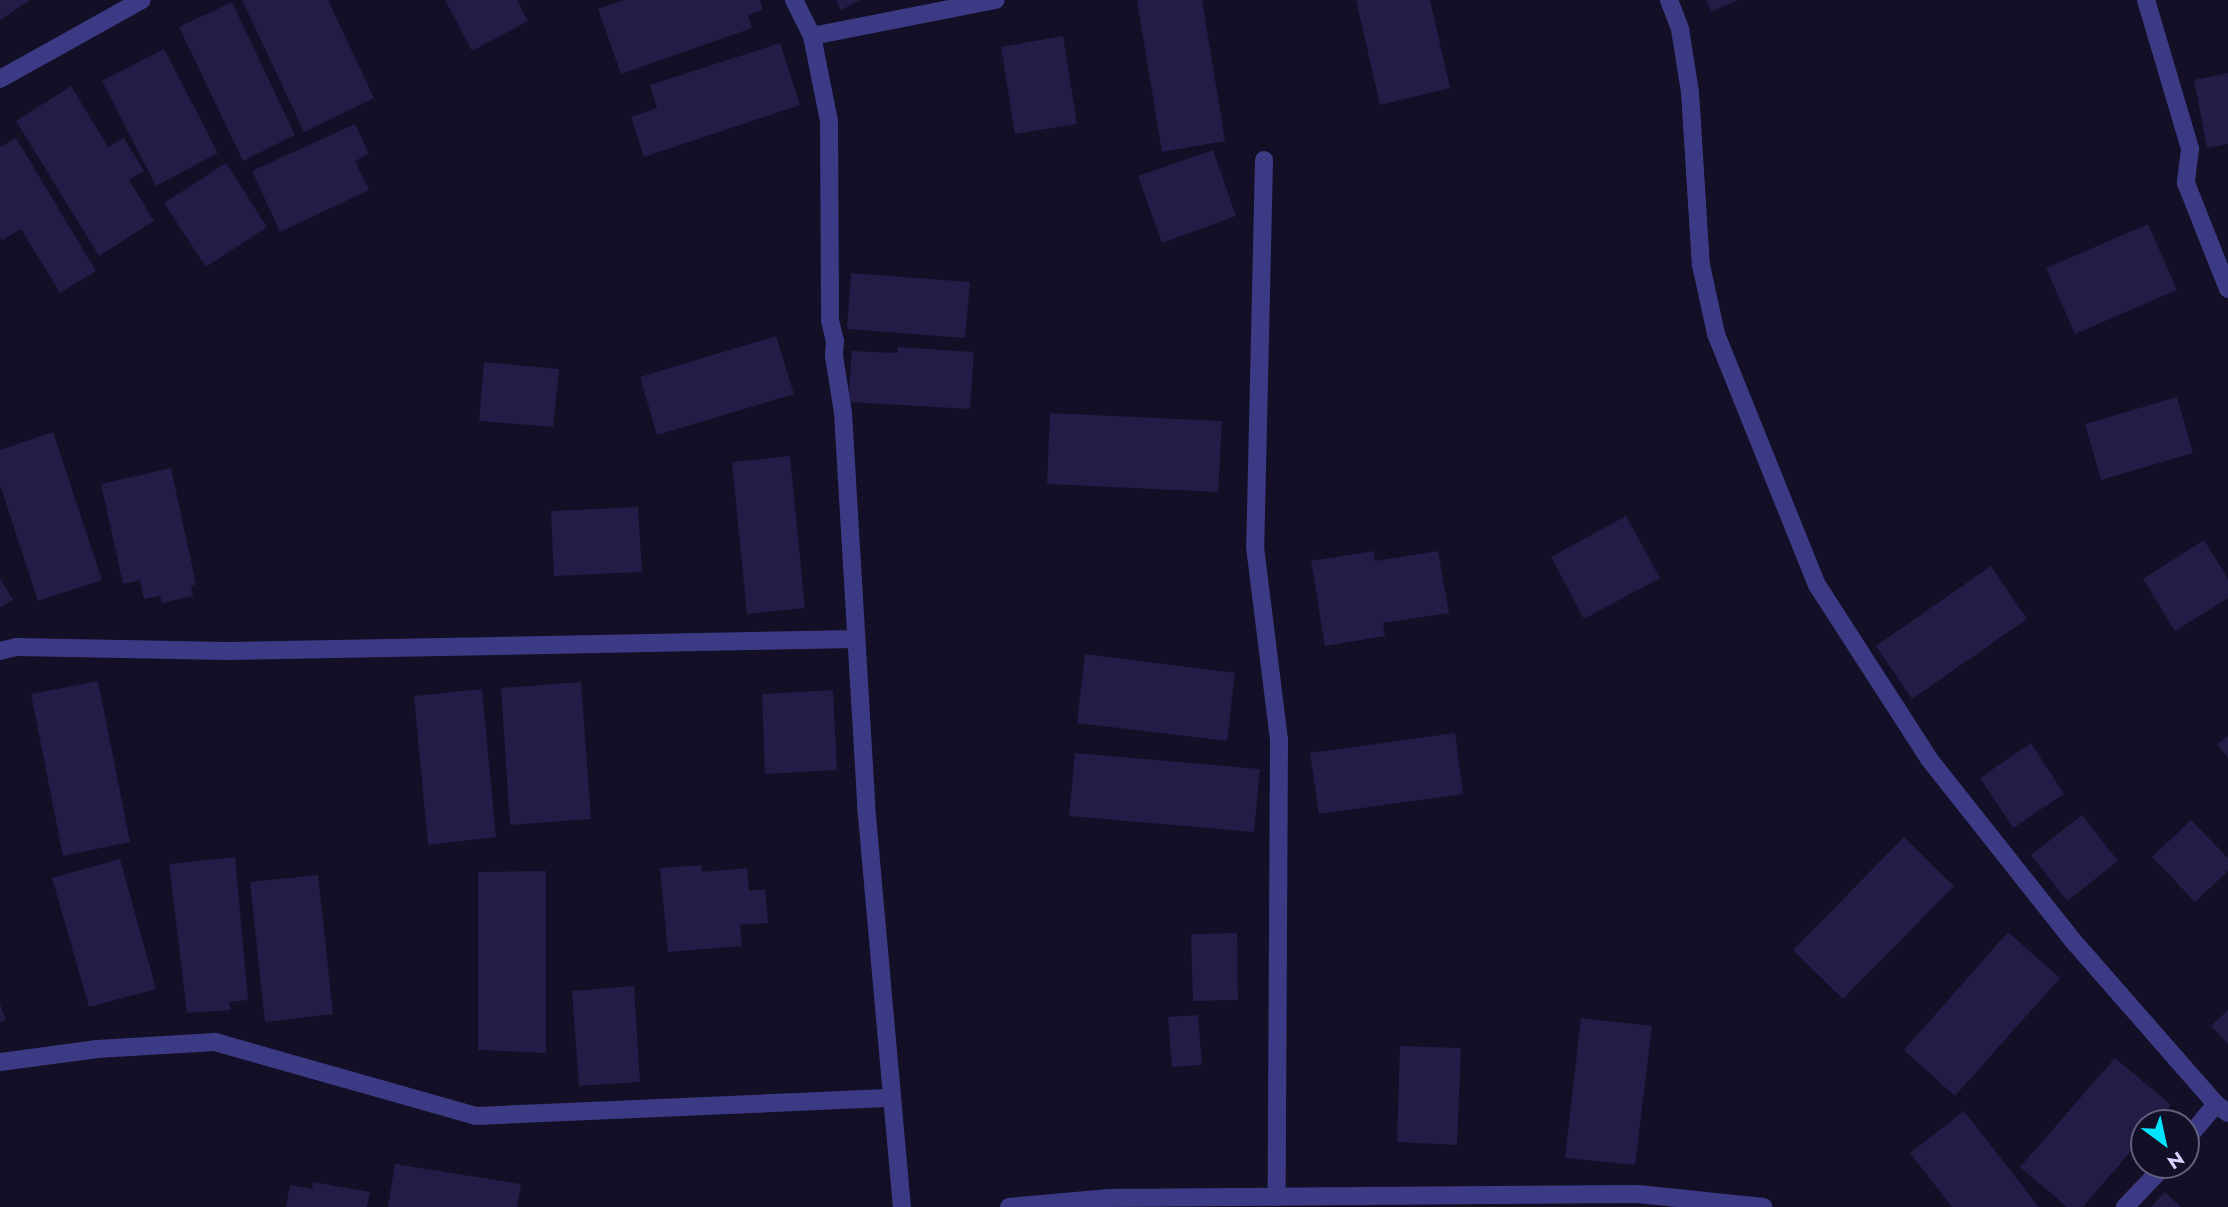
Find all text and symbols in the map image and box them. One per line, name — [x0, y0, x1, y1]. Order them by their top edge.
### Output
north arrow — [2130, 1109, 2200, 1179]
text: N — [2162, 1145, 2189, 1176]

